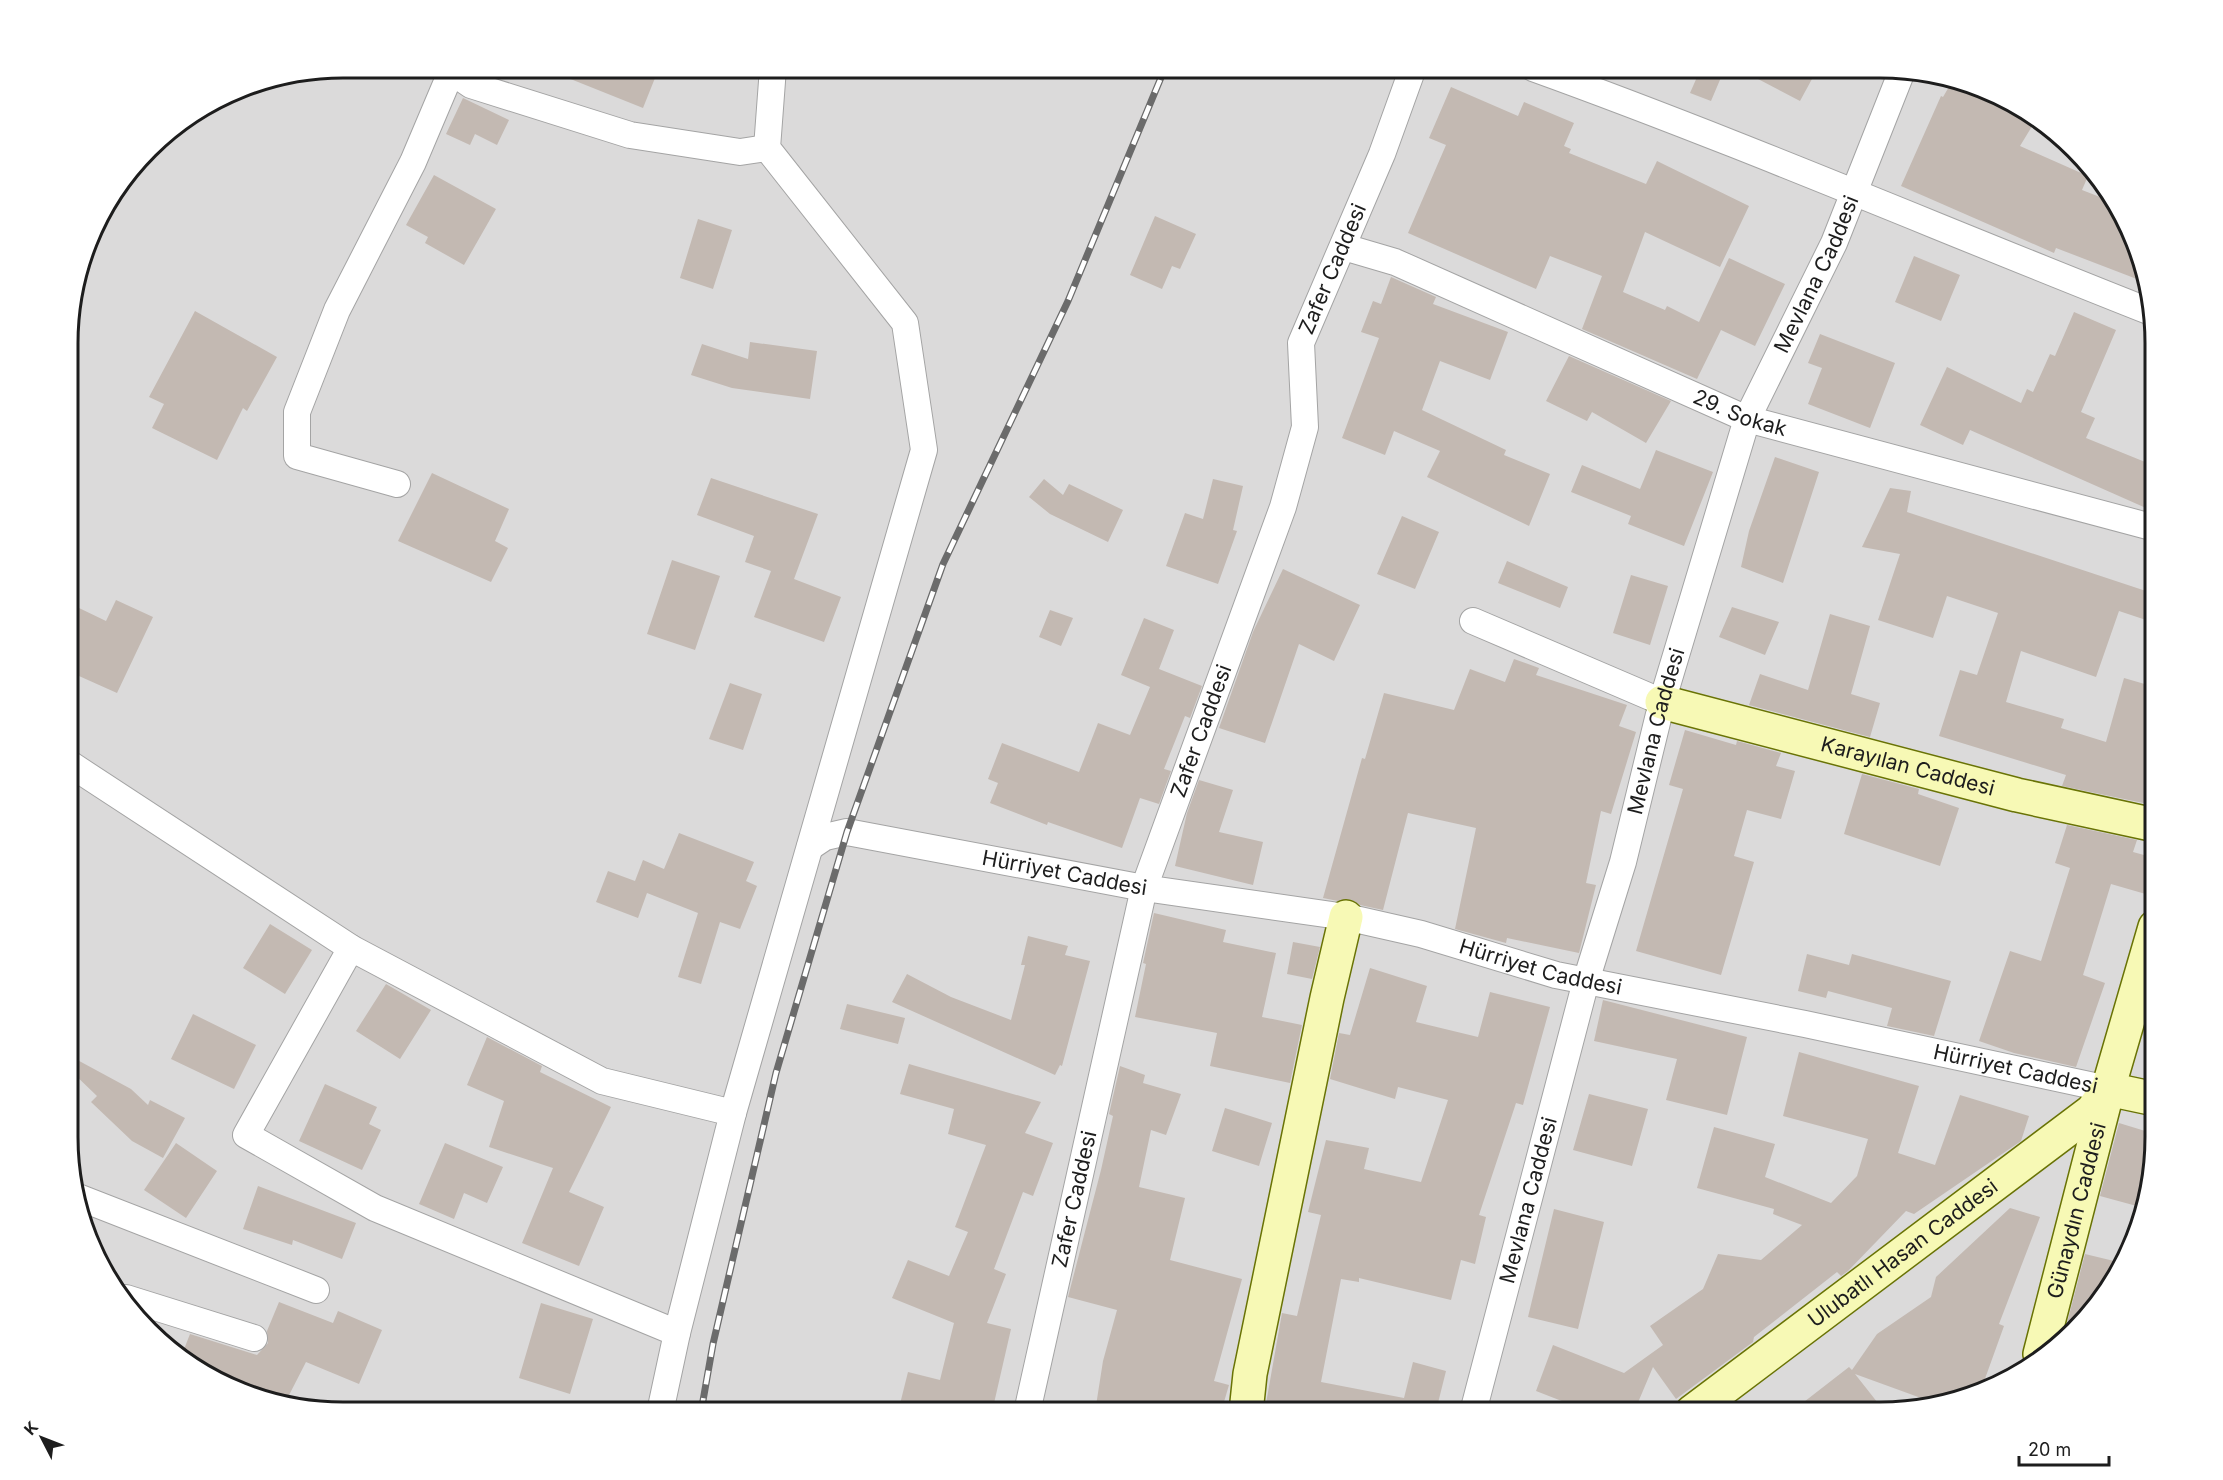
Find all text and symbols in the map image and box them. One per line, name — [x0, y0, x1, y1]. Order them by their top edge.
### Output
street label: Mevlana Caddesi — [1769, 192, 1863, 357]
street label: Zafer Caddesi — [1293, 200, 1371, 338]
street label: 29. Sokak — [1689, 384, 1790, 441]
street label: Mevlana Caddesi — [1622, 645, 1690, 817]
street label: Zafer Caddesi — [1165, 661, 1236, 801]
street label: Karayılan Caddesi — [1818, 731, 1997, 801]
street label: Hürriyet Caddesi — [980, 845, 1149, 900]
street label: Hürriyet Caddesi — [1456, 933, 1624, 1000]
street label: Hürriyet Caddesi — [1931, 1039, 2100, 1098]
street label: Mevlana Caddesi — [1494, 1114, 1562, 1286]
street label: Günaydın Caddesi — [2042, 1120, 2111, 1301]
street label: Zafer Caddesi — [1047, 1128, 1101, 1270]
street label: Ulubatlı Hasan Caddesi — [1803, 1173, 2002, 1332]
north arrow — [12, 1408, 72, 1468]
text: K — [20, 1417, 42, 1439]
scale bar — [2019, 1429, 2109, 1467]
text: 20 m — [2028, 1439, 2071, 1460]

